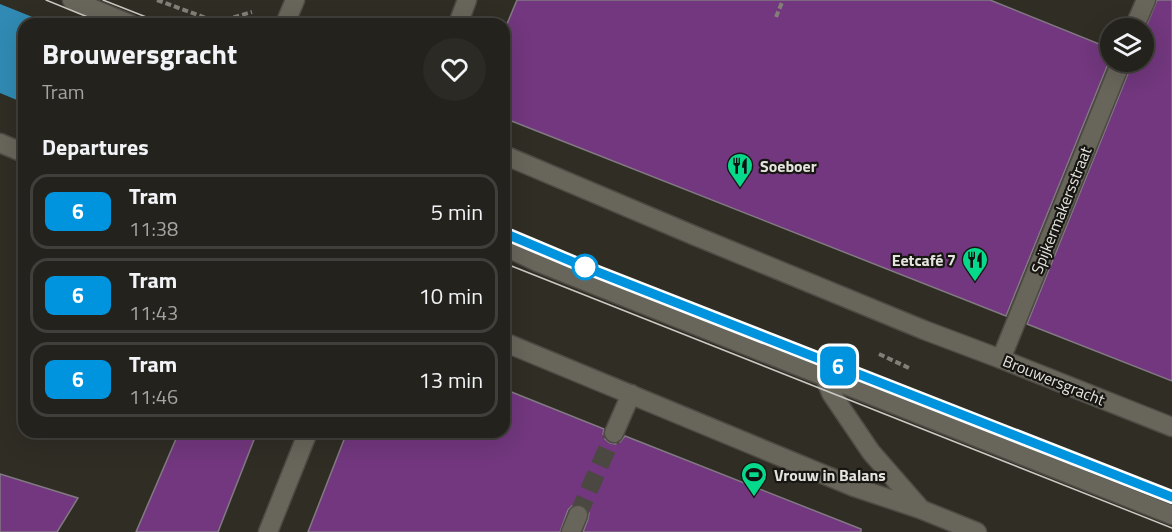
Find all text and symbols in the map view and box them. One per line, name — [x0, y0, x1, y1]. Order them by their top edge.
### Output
map controls — [1100, 18, 1154, 72]
button: layers — [1100, 18, 1154, 72]
text: Brouwersgracht — [42, 32, 237, 75]
button: heart — [423, 38, 486, 101]
text: Tram — [42, 76, 84, 107]
text: Departures — [42, 130, 149, 164]
street label: Spijkermakersstraat — [1025, 142, 1098, 277]
restaurant icon: Soeboer — [725, 151, 755, 189]
place label: Soeboer — [760, 154, 817, 178]
text: Tram — [129, 179, 177, 213]
text: 6 — [72, 195, 84, 227]
text: 5 min — [431, 195, 483, 229]
text: 11:38 — [129, 213, 178, 244]
restaurant icon: Eetcafé 7 — [960, 245, 990, 283]
place label: Eetcafé 7 — [892, 248, 956, 272]
unlabelled marker — [572, 254, 598, 280]
text: Tram — [129, 263, 177, 297]
text: 6 — [72, 279, 84, 311]
text: 10 min — [418, 279, 483, 313]
text: 11:43 — [129, 297, 178, 328]
line badge: 6 — [818, 346, 858, 386]
text: Tram — [129, 347, 177, 381]
street label: Brouwersgracht — [999, 349, 1109, 412]
text: 6 — [832, 350, 844, 382]
text: 6 — [72, 363, 84, 395]
text: 13 min — [418, 363, 483, 397]
text: 11:46 — [129, 381, 178, 412]
sports icon: Vrouw in Balans — [739, 460, 769, 498]
place label: Vrouw in Balans — [774, 463, 886, 487]

